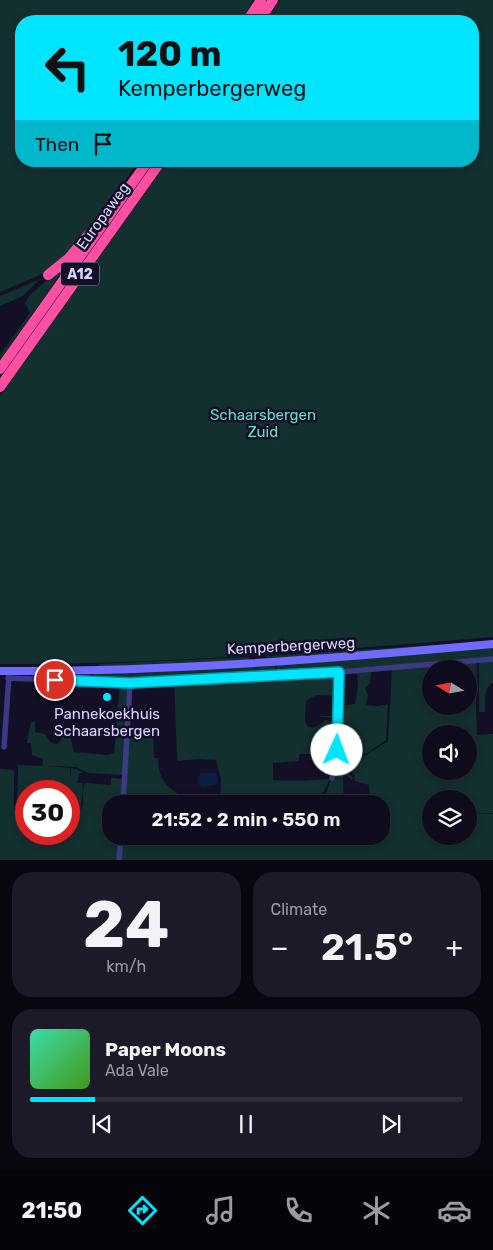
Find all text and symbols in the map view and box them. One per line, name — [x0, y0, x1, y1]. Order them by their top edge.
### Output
text: 120 m — [118, 33, 221, 75]
icon: left — [35, 35, 100, 100]
text: Kemperbergerweg — [118, 75, 306, 102]
icon: arrive — [89, 130, 117, 158]
text: Then — [35, 133, 79, 156]
street label: Europaweg — [73, 179, 133, 253]
road number: A12 — [61, 262, 99, 286]
park label: Schaarsbergen Zuid — [210, 406, 316, 441]
street label: Kemperbergerweg — [226, 634, 356, 658]
pin — [34, 659, 76, 701]
north arrow — [422, 660, 478, 715]
map controls — [422, 660, 477, 845]
icon: arrive — [41, 666, 69, 694]
marker: Pannekoekhuis Schaarsbergen — [101, 691, 113, 703]
place label: Pannekoekhuis Schaarsbergen — [54, 705, 160, 740]
position arrow — [310, 723, 362, 775]
button: sound — [422, 725, 477, 780]
speed limit sign: 30 — [15, 780, 80, 845]
button: layers — [422, 790, 477, 845]
text: 21:52 · 2 min · 550 m — [152, 808, 340, 831]
text: 24 — [83, 886, 169, 963]
text: Climate — [271, 900, 327, 919]
text: 21.5° — [321, 924, 413, 970]
text: − — [271, 931, 289, 964]
text: + — [446, 931, 463, 964]
text: km/h — [106, 957, 146, 976]
text: Paper Moons — [105, 1038, 226, 1061]
text: Ada Vale — [105, 1061, 169, 1080]
icon: previous — [88, 1110, 116, 1138]
icon: pause — [232, 1110, 260, 1138]
icon: next — [377, 1110, 405, 1138]
icon: directions — [125, 1193, 160, 1228]
icon: music — [203, 1193, 238, 1228]
icon: phone — [281, 1193, 316, 1228]
icon: climate — [359, 1193, 394, 1228]
icon: car — [437, 1193, 472, 1228]
text: 21:50 — [21, 1197, 82, 1224]

